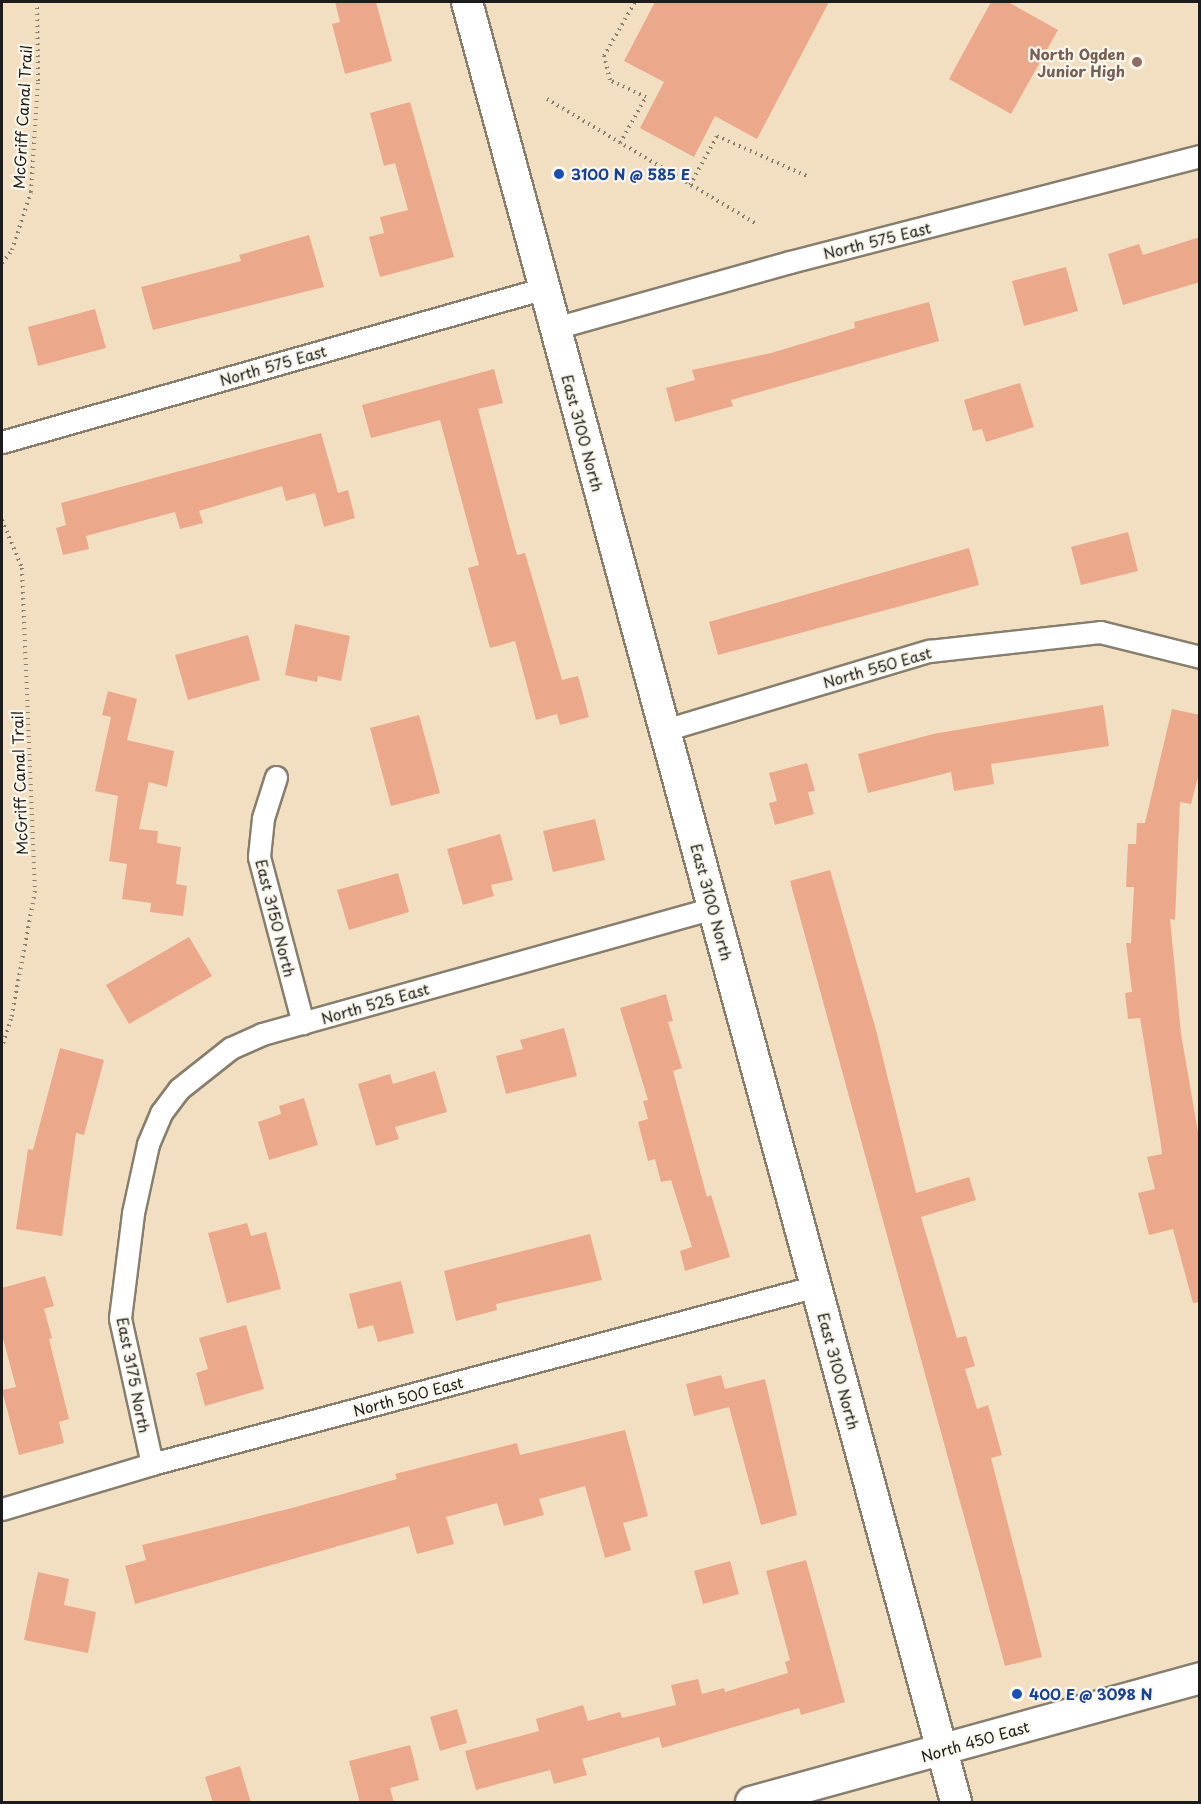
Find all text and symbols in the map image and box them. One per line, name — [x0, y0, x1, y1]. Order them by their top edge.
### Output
place label: North Ogden Junior High — [1029, 44, 1125, 79]
street label: McGriff Canal Trail — [9, 45, 35, 189]
marker: North Ogden Junior High — [1130, 55, 1144, 69]
place label: 3100 N @ 585 E — [571, 165, 692, 183]
marker: 3100 N @ 585 E — [552, 167, 566, 181]
street label: North 575 East — [821, 218, 933, 262]
street label: North 575 East — [218, 341, 328, 389]
street label: East 3100 North — [559, 372, 607, 494]
street label: North 550 East — [820, 643, 934, 691]
street label: McGriff Canal Trail — [7, 711, 31, 855]
street label: East 3100 North — [688, 841, 736, 963]
street label: East 3150 North — [253, 858, 299, 978]
street label: North 525 East — [318, 979, 432, 1027]
street label: East 3100 North — [815, 1310, 863, 1432]
street label: East 3175 North — [114, 1316, 154, 1434]
street label: North 500 East — [350, 1373, 466, 1419]
place label: 400 E @ 3098 N — [1029, 1685, 1154, 1703]
marker: 400 E @ 3098 N — [1010, 1687, 1024, 1701]
street label: North 450 East — [918, 1717, 1032, 1765]

